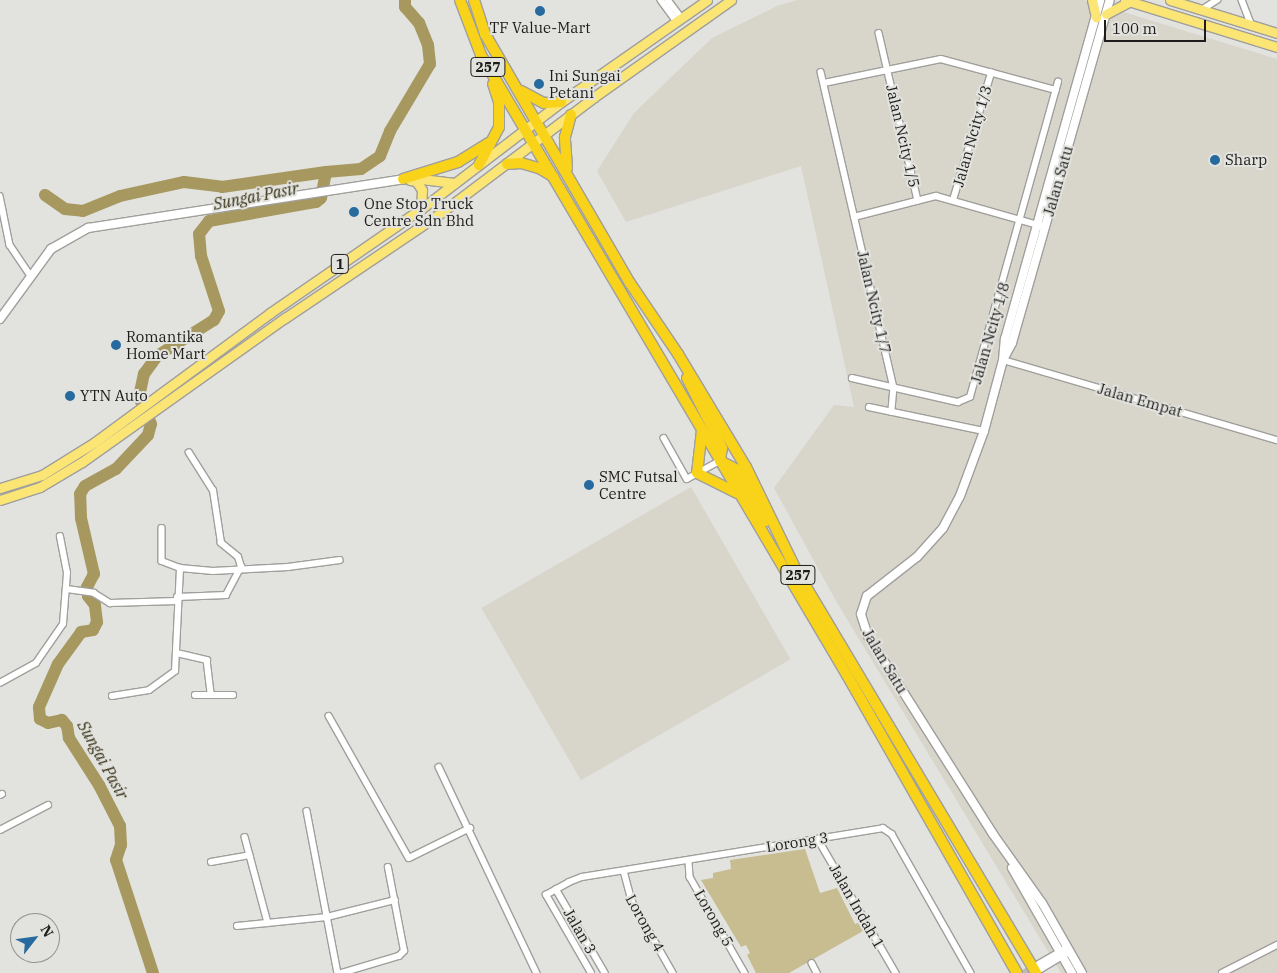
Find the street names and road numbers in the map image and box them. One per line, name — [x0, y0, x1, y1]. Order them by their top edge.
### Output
road number: 257 — [469, 56, 507, 78]
street label: Jalan Ncity 1/5 — [882, 83, 924, 189]
street label: Jalan Ncity 1/3 — [949, 83, 995, 189]
street label: Jalan Satu — [1039, 144, 1077, 218]
street label: Jalan Ncity 1/7 — [853, 249, 895, 355]
road number: 1 — [330, 252, 350, 276]
street label: Jalan Ncity 1/8 — [967, 280, 1013, 386]
street label: Jalan Empat — [1096, 379, 1184, 421]
road number: 257 — [779, 564, 817, 586]
street label: Jalan Satu — [859, 625, 911, 697]
street label: Lorong 3 — [765, 828, 829, 856]
street label: Jalan Indah 1 — [826, 861, 888, 951]
street label: Lorong 5 — [691, 886, 737, 950]
street label: Lorong 4 — [622, 891, 668, 955]
street label: Jalan 3 — [560, 905, 600, 957]

